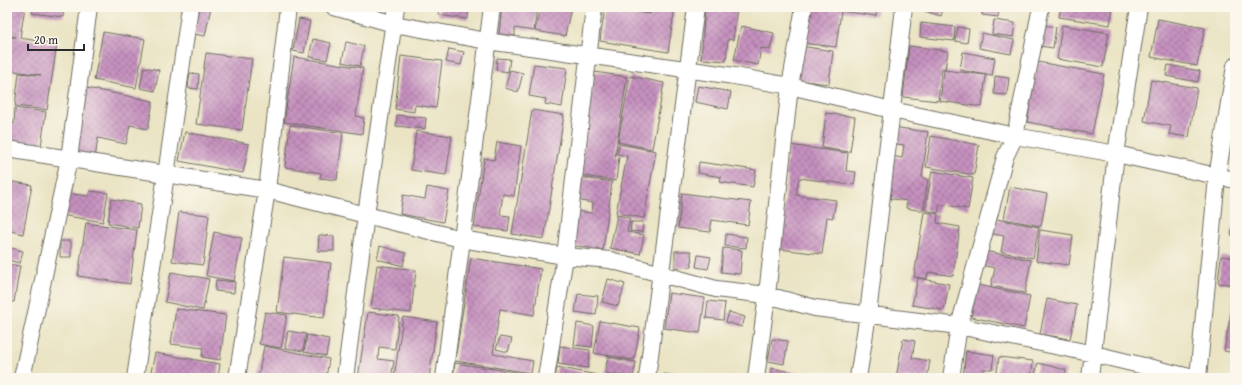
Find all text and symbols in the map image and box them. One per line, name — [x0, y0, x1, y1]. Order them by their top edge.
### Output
scale bar — [28, 26, 84, 52]
text: 20 m — [34, 31, 58, 48]

